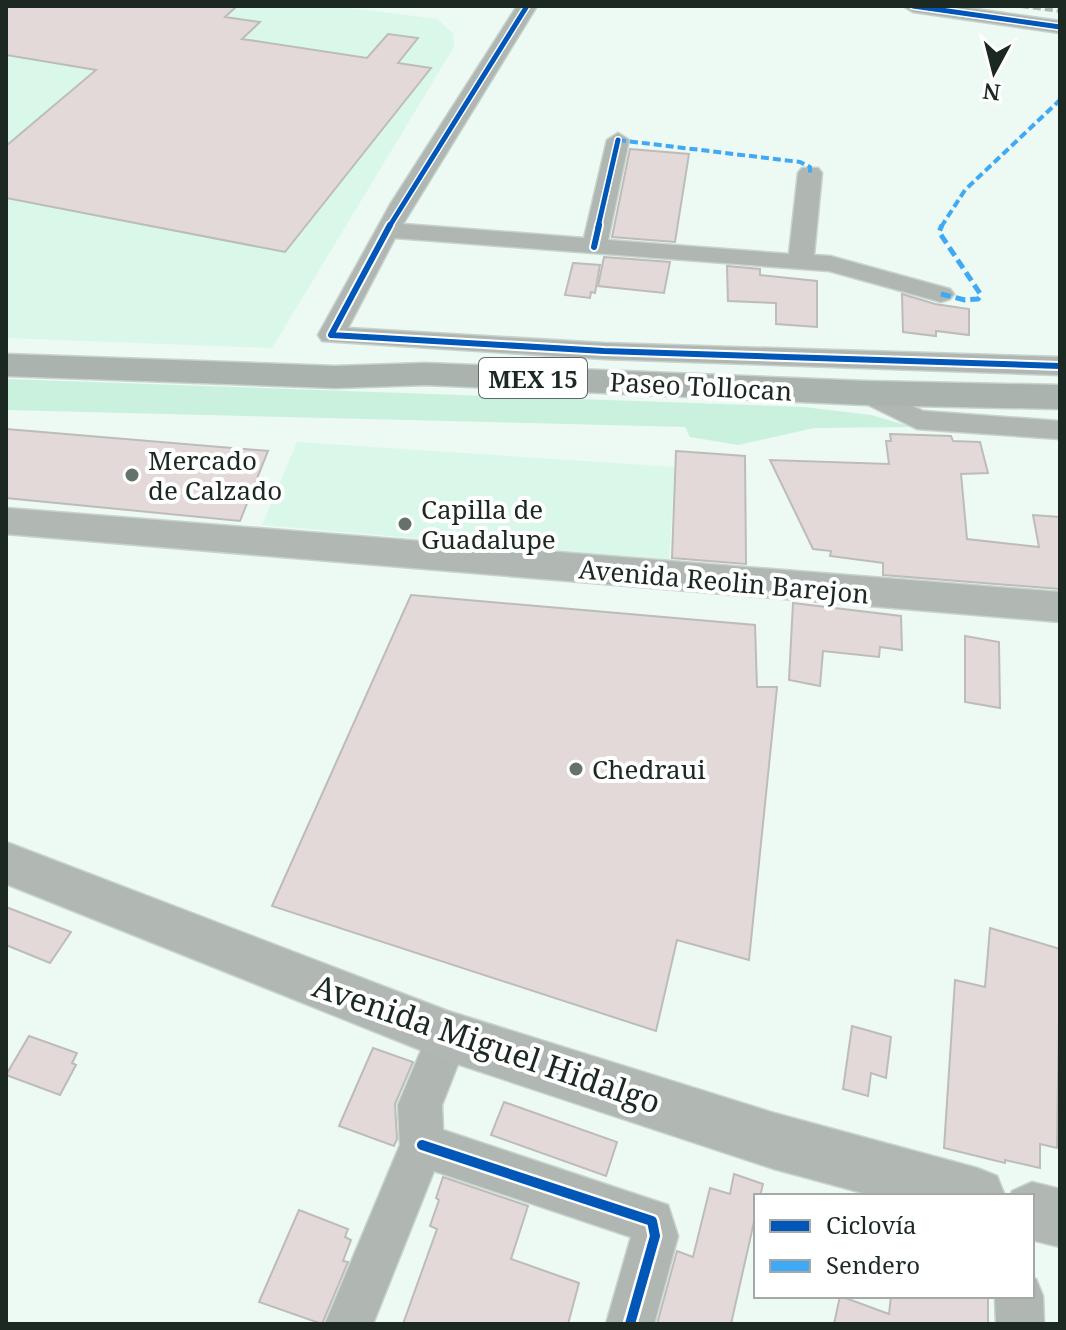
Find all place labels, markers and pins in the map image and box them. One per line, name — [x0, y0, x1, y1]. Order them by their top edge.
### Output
place label: Mercado de Calzado — [148, 442, 282, 508]
marker: Mercado de Calzado — [123, 466, 141, 484]
place label: Capilla de Guadalupe — [421, 491, 556, 557]
marker: Capilla de Guadalupe — [396, 515, 414, 533]
place label: Chedraui — [592, 751, 706, 787]
marker: Chedraui — [567, 760, 585, 778]

